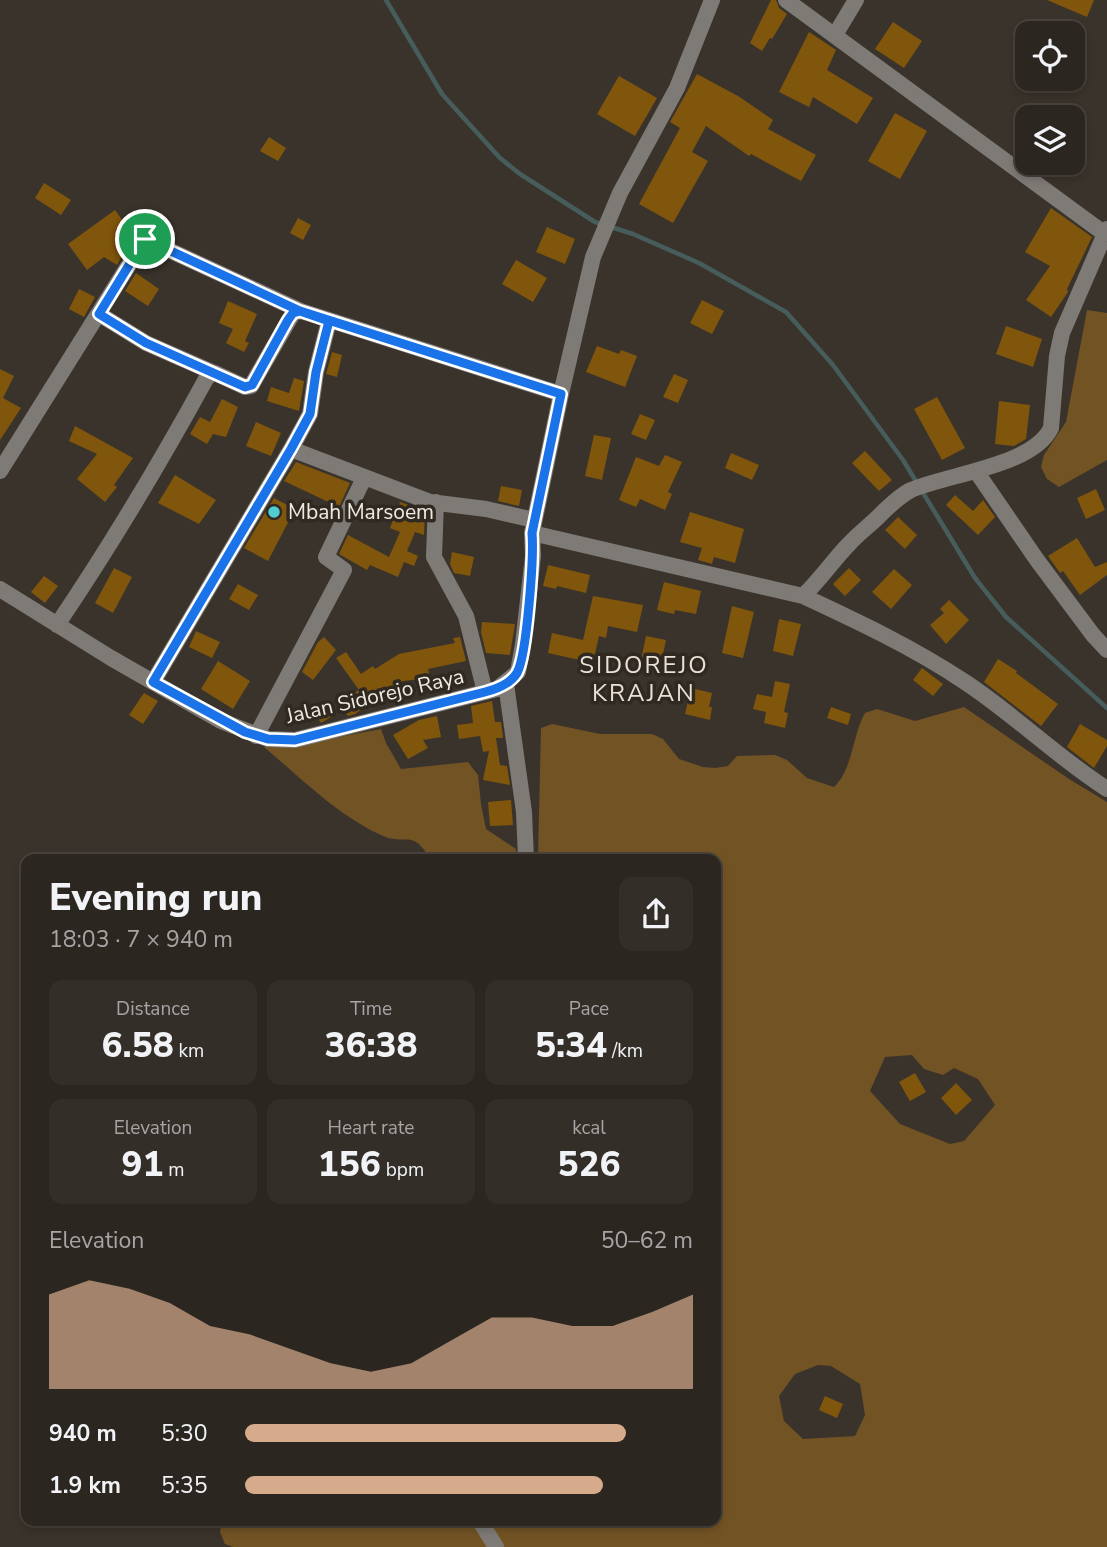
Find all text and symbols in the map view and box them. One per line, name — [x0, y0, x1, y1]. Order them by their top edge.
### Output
map controls — [1015, 21, 1085, 175]
button: locate — [1015, 21, 1085, 91]
button: layers — [1015, 105, 1085, 175]
pin — [115, 209, 175, 269]
icon: arrive — [126, 220, 164, 258]
place label: Mbah Marsoem — [288, 498, 434, 526]
marker: Mbah Marsoem — [266, 504, 282, 520]
district label: SIDOREJO KRAJAN — [579, 649, 709, 709]
street label: Jalan Sidorejo Raya — [282, 662, 467, 730]
text: Evening run — [49, 872, 262, 923]
button: share — [619, 877, 693, 951]
text: 18:03 · 7 × 940 m — [49, 924, 233, 955]
text: Distance — [116, 996, 190, 1022]
text: Time — [350, 996, 392, 1022]
text: Pace — [569, 996, 609, 1022]
text: 6.58 — [102, 1022, 174, 1069]
text: 36:38 — [324, 1022, 418, 1069]
text: 5:34 — [535, 1022, 607, 1069]
text: km — [174, 1038, 204, 1064]
text: /km — [607, 1038, 643, 1064]
text: Elevation — [114, 1115, 192, 1141]
text: Heart rate — [328, 1115, 414, 1141]
text: kcal — [572, 1115, 606, 1141]
text: 91 — [121, 1141, 163, 1188]
text: 156 — [318, 1141, 381, 1188]
text: 526 — [557, 1141, 621, 1188]
text: m — [163, 1157, 185, 1183]
text: bpm — [381, 1157, 424, 1183]
text: Elevation — [49, 1225, 144, 1256]
text: 50–62 m — [601, 1225, 693, 1256]
text: 940 m — [49, 1418, 117, 1449]
text: 5:30 — [161, 1418, 208, 1449]
text: 1.9 km — [49, 1470, 121, 1501]
text: 5:35 — [161, 1470, 208, 1501]

